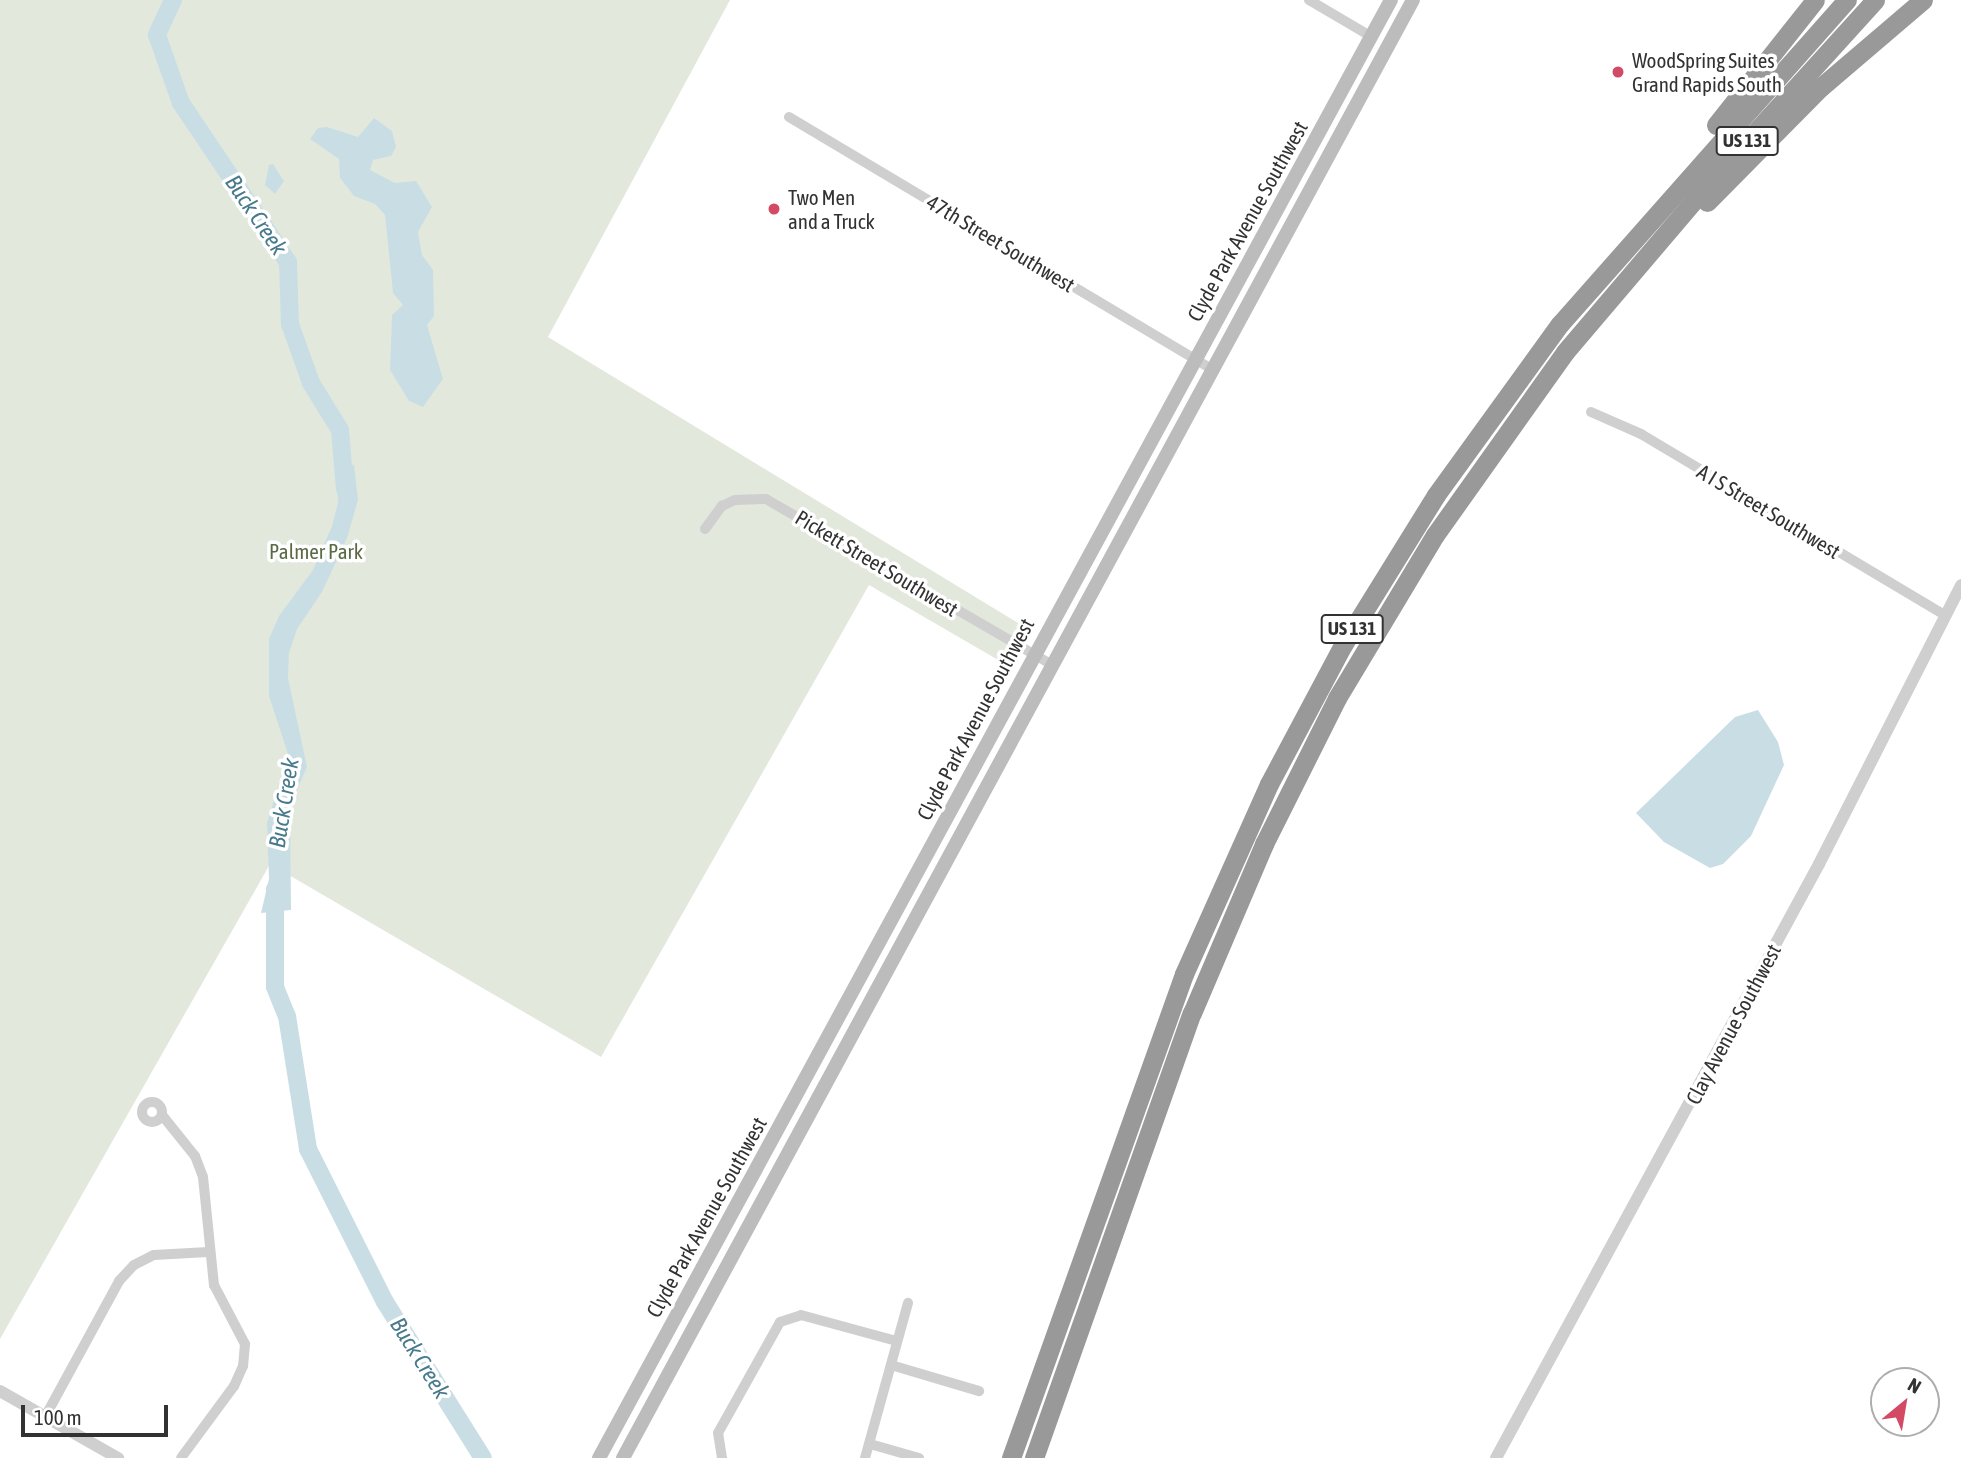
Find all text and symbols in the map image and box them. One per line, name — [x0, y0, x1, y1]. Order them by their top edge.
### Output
place label: WoodSpring Suites Grand Rapids South — [1632, 47, 1782, 97]
marker: WoodSpring Suites Grand Rapids South — [1610, 64, 1626, 80]
street label: Clyde Park Avenue Southwest — [1181, 117, 1313, 325]
road number: US 131 — [1716, 125, 1778, 156]
water label: Buck Creek — [219, 170, 293, 260]
place label: Two Men and a Truck — [788, 184, 875, 234]
street label: 47th Street Southwest — [922, 189, 1080, 297]
marker: Two Men and a Truck — [766, 201, 782, 217]
street label: A I S Street Southwest — [1693, 458, 1845, 564]
street label: Pickett Street Southwest — [791, 505, 963, 621]
park label: Palmer Park — [269, 538, 363, 564]
street label: Clyde Park Avenue Southwest — [911, 614, 1039, 824]
road number: US 131 — [1320, 614, 1384, 644]
water label: Buck Creek — [263, 756, 305, 850]
street label: Clay Avenue Southwest — [1680, 940, 1786, 1108]
street label: Clyde Park Avenue Southwest — [640, 1113, 772, 1321]
water label: Buck Creek — [384, 1312, 456, 1404]
north arrow — [1870, 1367, 1940, 1437]
text: N — [1904, 1373, 1925, 1398]
scale bar — [24, 1392, 172, 1436]
text: 100 m — [34, 1405, 82, 1429]

